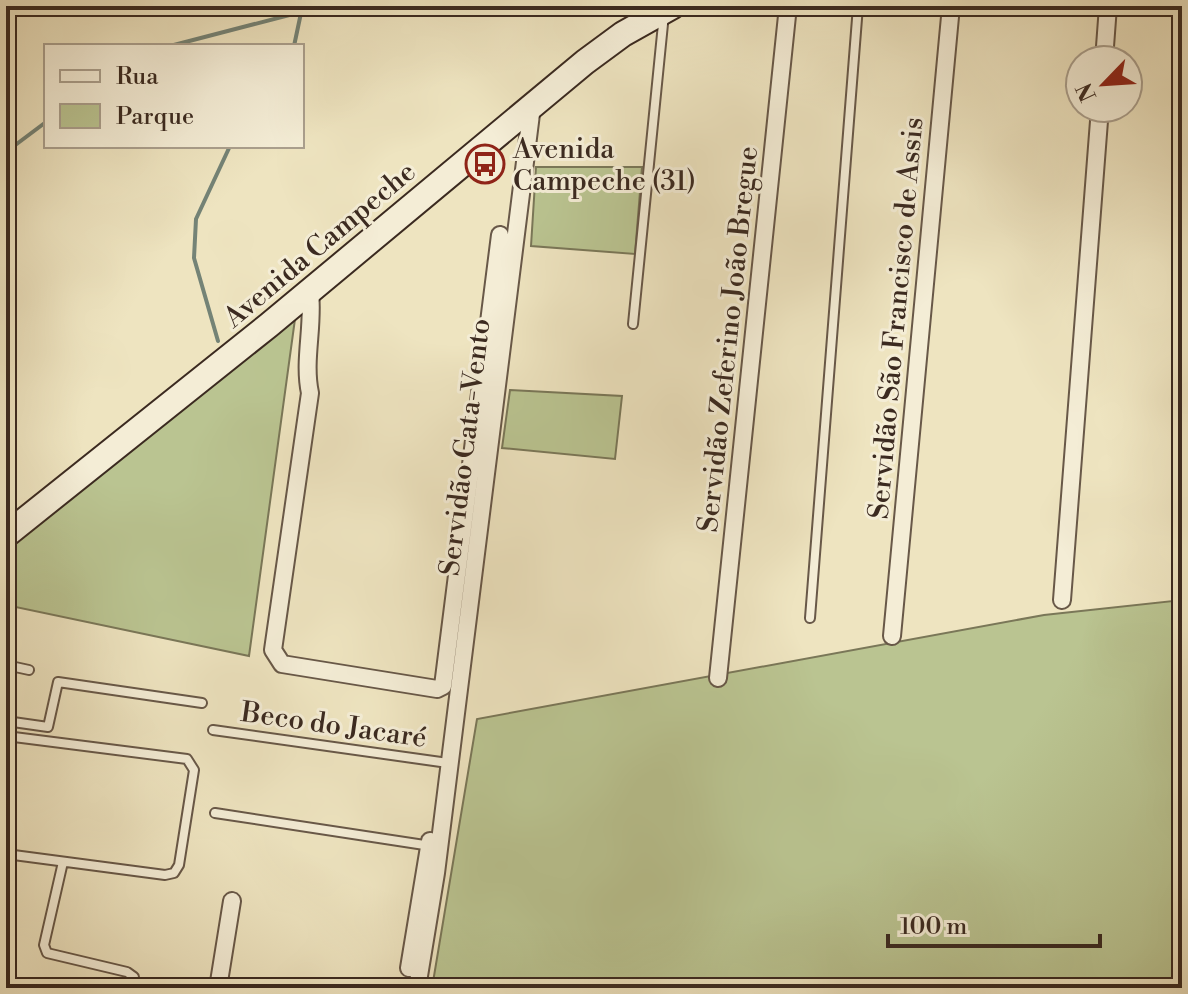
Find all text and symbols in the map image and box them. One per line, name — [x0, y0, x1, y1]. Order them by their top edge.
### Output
legend — [44, 44, 304, 148]
north arrow — [1064, 44, 1144, 124]
text: Rua — [116, 62, 159, 92]
text: N — [1071, 78, 1103, 105]
text: Parque — [116, 102, 194, 132]
street label: Servidão São Francisco de Assis — [861, 116, 931, 520]
place label: Avenida Campeche (31) — [512, 132, 696, 199]
bus stop icon: Avenida Campeche (31) — [464, 143, 506, 185]
street label: Servidão Zeferino João Bregue — [691, 144, 766, 534]
street label: Avenida Campeche — [216, 155, 423, 336]
street label: Servidão Cata-Vento — [432, 317, 499, 578]
street label: Beco do Jacaré — [238, 695, 429, 756]
scale bar — [888, 898, 1100, 948]
text: 100 m — [900, 912, 967, 942]

